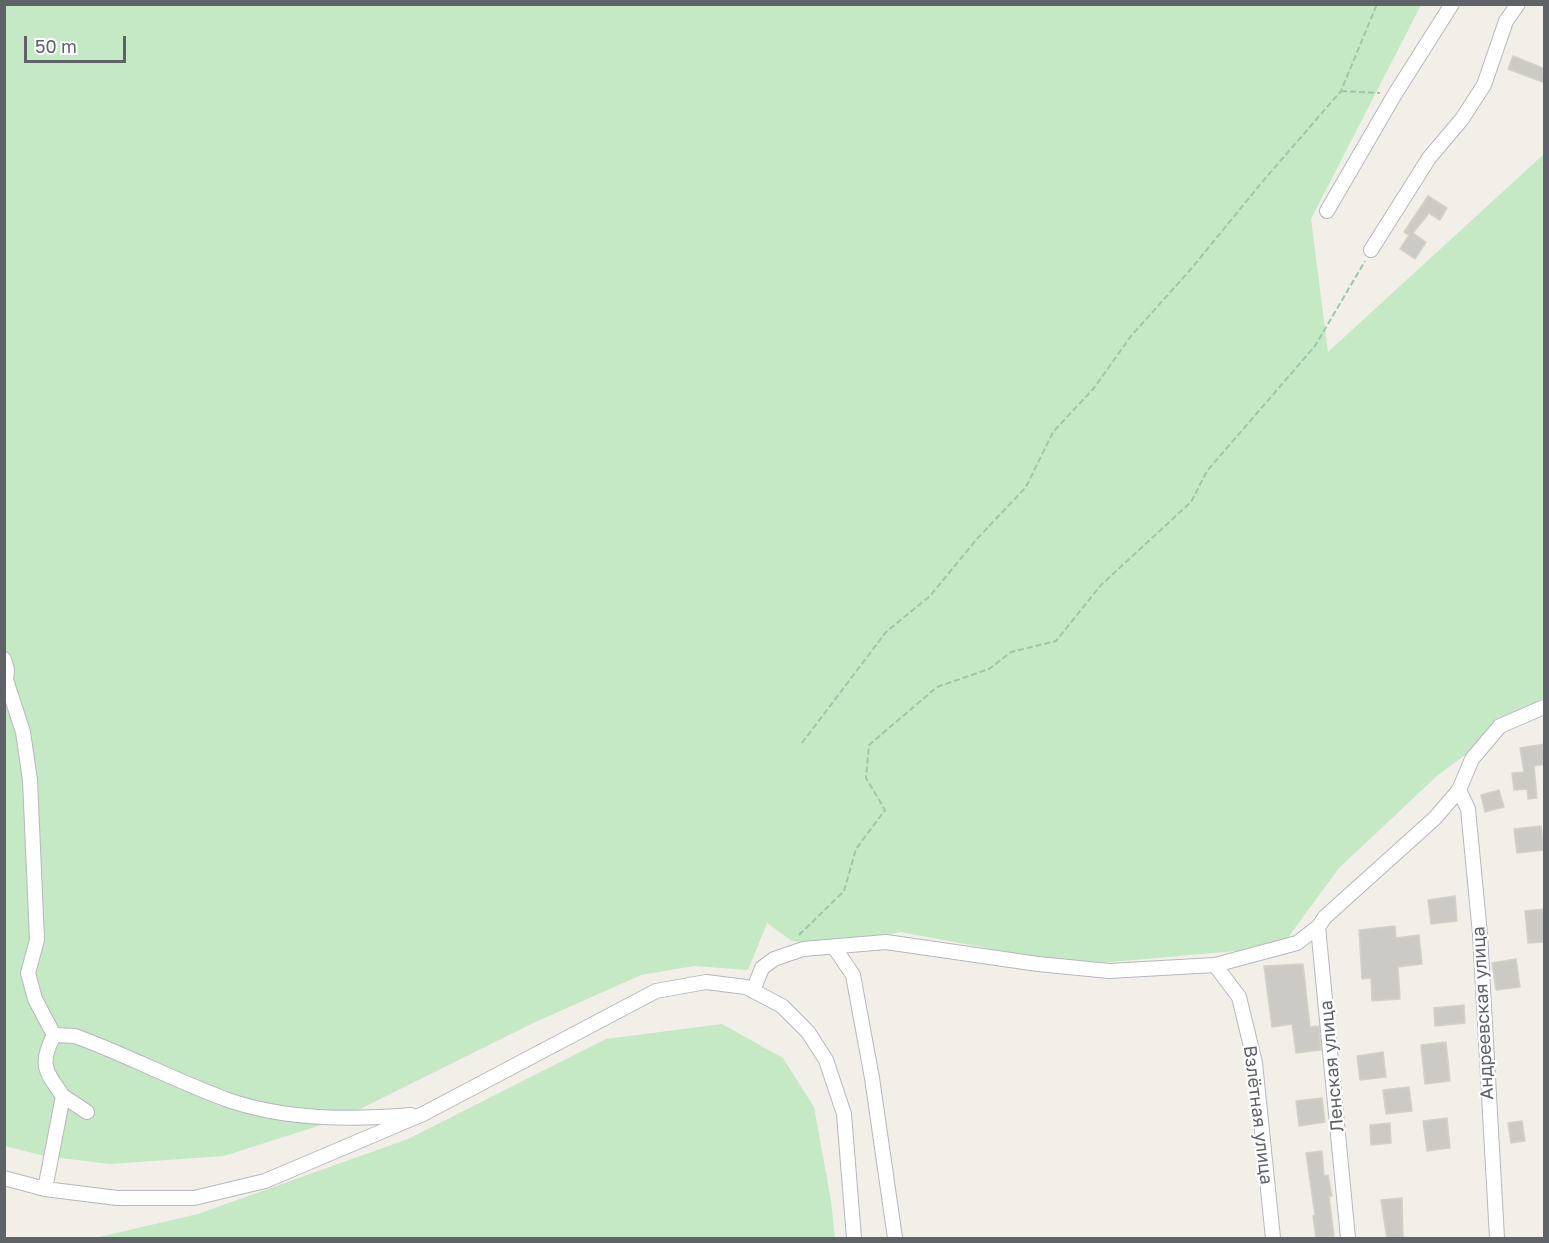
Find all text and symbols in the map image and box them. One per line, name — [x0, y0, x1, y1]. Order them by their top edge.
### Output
scale bar — [27, 24, 129, 62]
text: 50 m — [35, 35, 77, 57]
street label: Андреевская улица — [1468, 926, 1498, 1100]
street label: Ленская улица — [1315, 999, 1349, 1133]
street label: Взлётная улица — [1239, 1044, 1277, 1186]

